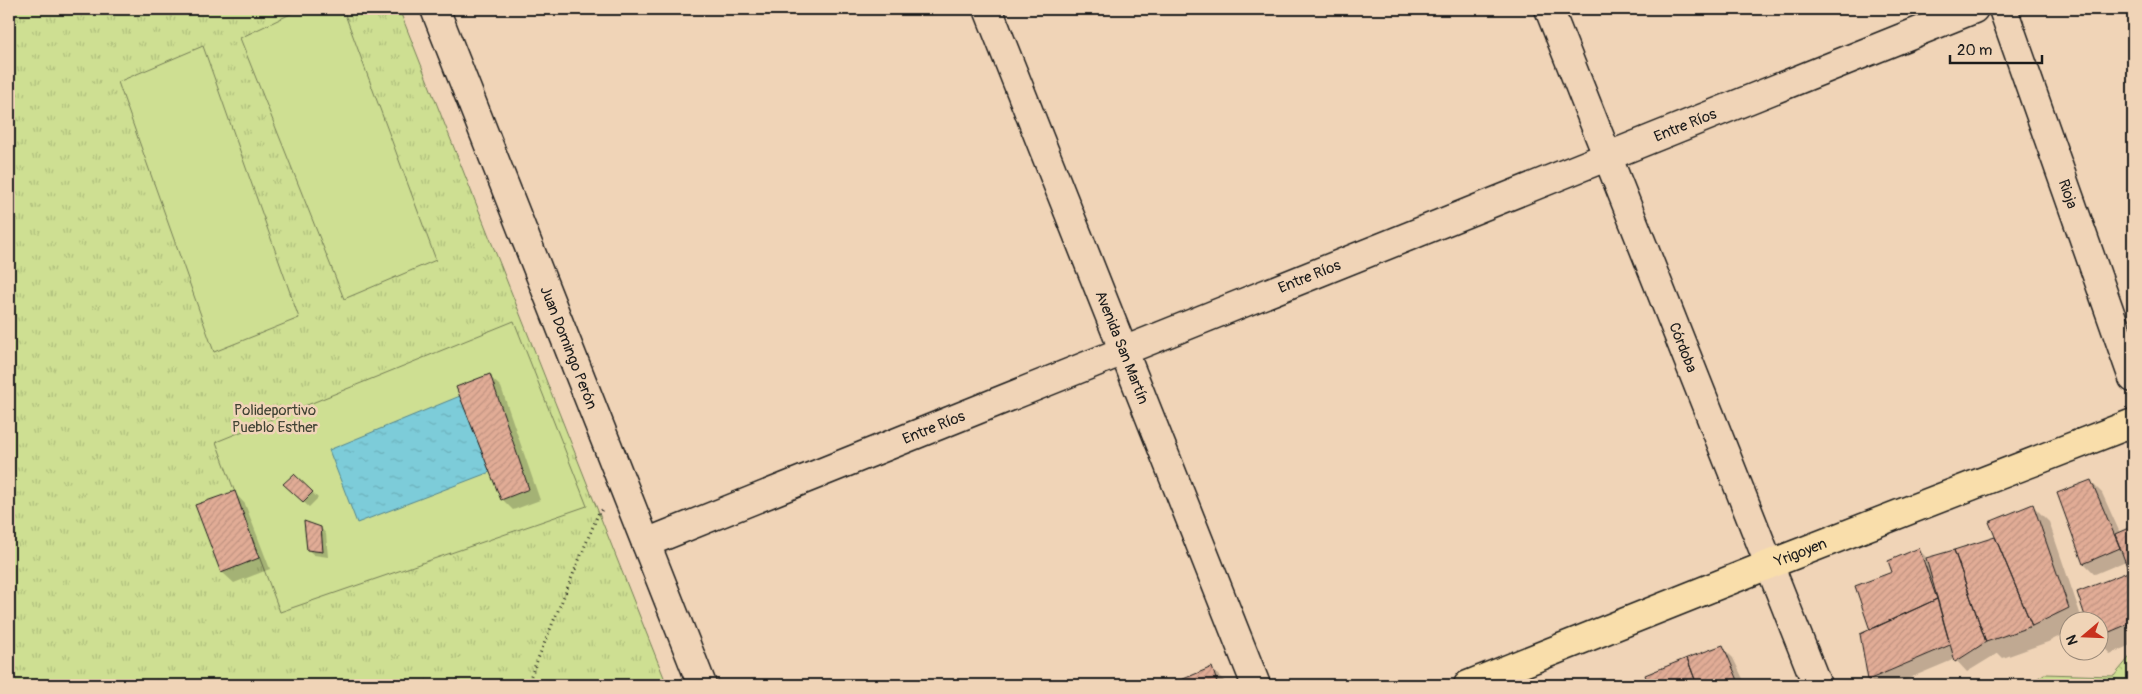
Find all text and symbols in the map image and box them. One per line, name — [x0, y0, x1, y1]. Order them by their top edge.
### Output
scale bar — [1950, 32, 2042, 64]
text: 20 m — [1957, 41, 1992, 60]
street label: Entre Ríos — [1651, 104, 1719, 146]
street label: Rioja — [2054, 177, 2082, 211]
street label: Entre Ríos — [1275, 255, 1344, 297]
street label: Juan Domingo Perón — [536, 283, 602, 412]
street label: Avenida San Martín — [1091, 288, 1153, 407]
street label: Córdoba — [1665, 320, 1702, 375]
park label: Polideportivo Pueblo Esther — [232, 401, 319, 437]
street label: Entre Ríos — [900, 406, 968, 448]
street label: Yrigoyen — [1771, 534, 1829, 571]
north arrow — [2060, 612, 2110, 662]
text: N — [2063, 633, 2082, 647]

